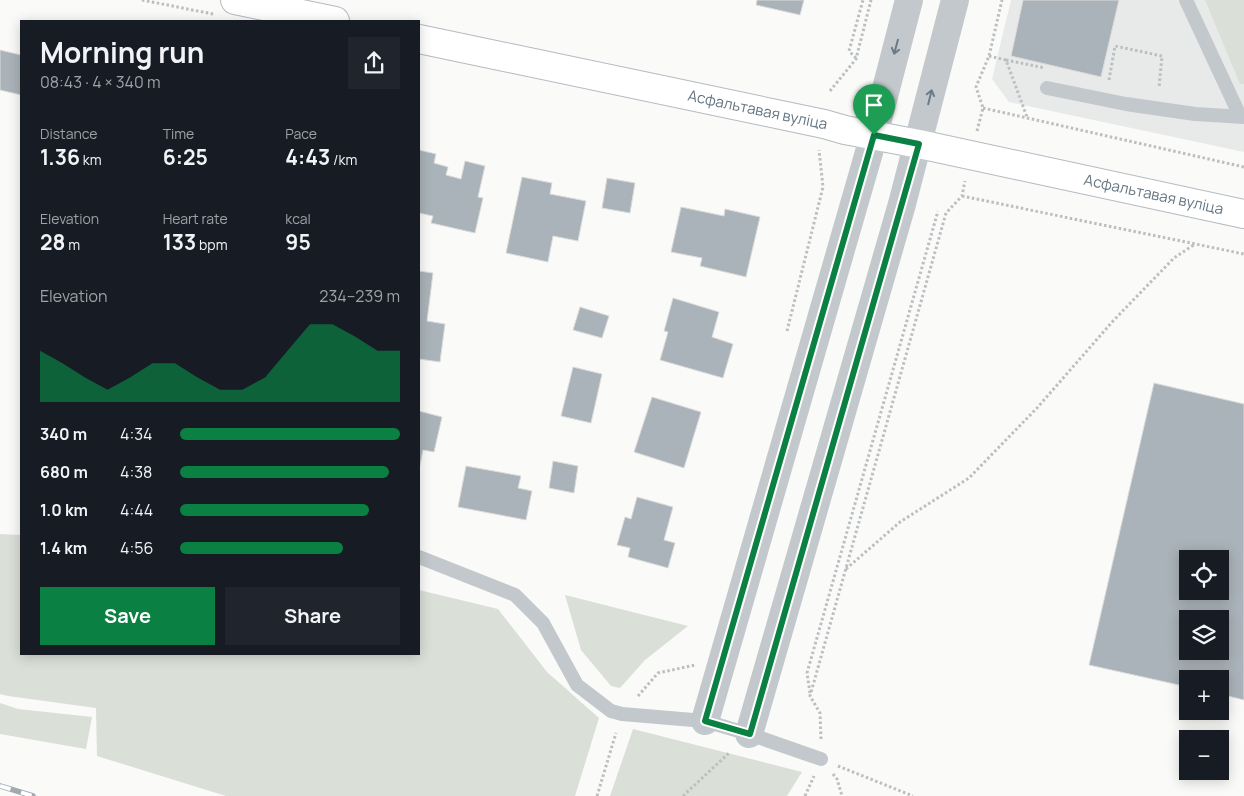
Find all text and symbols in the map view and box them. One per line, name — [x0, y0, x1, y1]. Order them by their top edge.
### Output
text: Morning run — [40, 33, 204, 71]
button: share — [348, 37, 400, 89]
one-way arrow — [891, 39, 900, 55]
text: 08:43 · 4 × 340 m — [40, 71, 161, 93]
pin — [853, 84, 895, 135]
street label: Асфальтавая вуліца — [686, 85, 829, 134]
one-way arrow — [926, 89, 936, 105]
icon: arrive — [860, 91, 888, 119]
text: Distance — [40, 124, 97, 143]
text: Time — [163, 124, 194, 143]
text: Pace — [285, 124, 317, 143]
text: 1.36 — [40, 143, 80, 171]
text: 6:25 — [163, 143, 208, 171]
text: 4:43 — [285, 143, 330, 171]
text: km — [80, 150, 102, 169]
text: /km — [330, 150, 357, 169]
street label: Асфальтавая вуліца — [1082, 169, 1225, 219]
text: Elevation — [40, 209, 99, 228]
text: Heart rate — [163, 209, 228, 228]
text: kcal — [285, 209, 311, 228]
text: 28 — [40, 228, 65, 256]
text: 133 — [163, 228, 196, 256]
text: 95 — [285, 228, 311, 256]
text: m — [65, 235, 80, 254]
text: bpm — [196, 235, 228, 254]
text: Elevation — [40, 285, 108, 307]
text: 234–239 m — [319, 285, 400, 307]
text: 340 m — [40, 423, 87, 445]
text: 4:34 — [120, 423, 153, 445]
text: 680 m — [40, 461, 88, 483]
text: 4:38 — [120, 461, 152, 483]
text: 1.0 km — [40, 499, 88, 521]
text: 4:44 — [120, 499, 153, 521]
text: 1.4 km — [40, 537, 87, 559]
text: 4:56 — [120, 537, 153, 559]
map controls — [1179, 550, 1229, 780]
button: locate — [1179, 550, 1229, 600]
button: Save — [40, 587, 215, 645]
button: Share — [225, 587, 400, 645]
button: layers — [1179, 610, 1229, 660]
button: + — [1179, 670, 1229, 720]
button: − — [1179, 730, 1229, 780]

